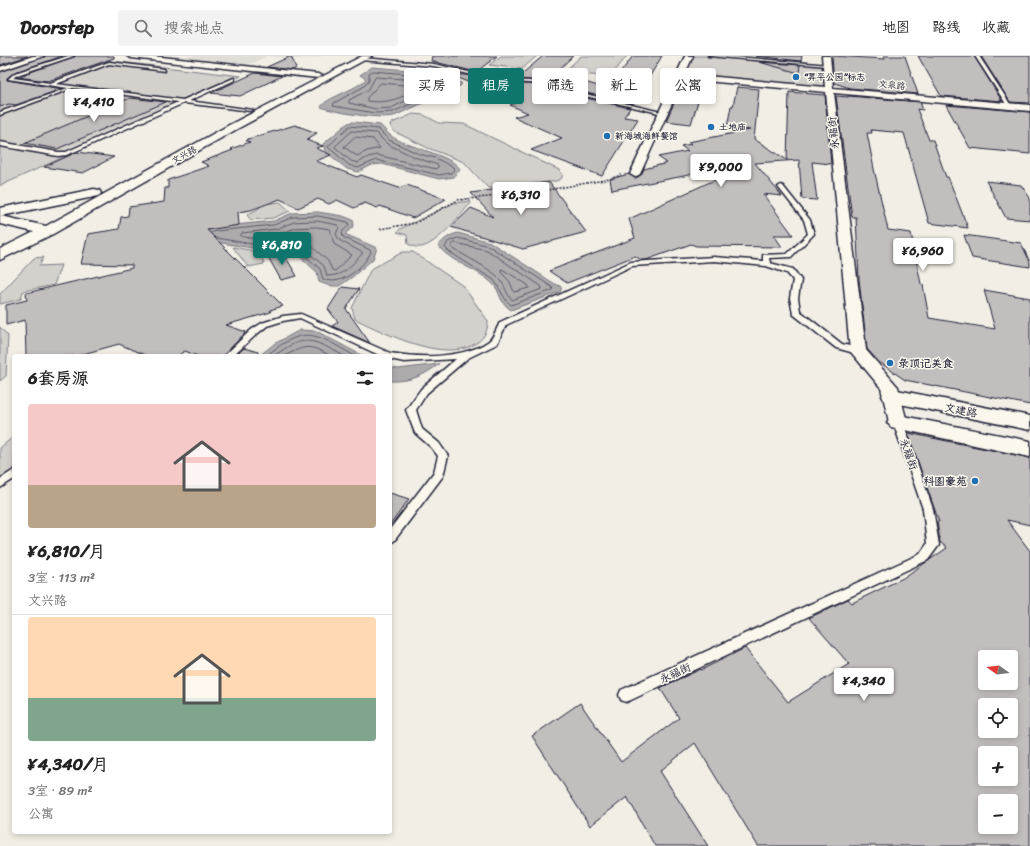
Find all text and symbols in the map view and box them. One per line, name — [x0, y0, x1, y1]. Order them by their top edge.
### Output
search box — [118, 10, 398, 46]
text: Doorstep — [20, 11, 94, 44]
text: 搜索地点 — [164, 15, 224, 41]
text: 地图 — [882, 15, 910, 40]
text: 路线 — [932, 15, 960, 40]
text: 收藏 — [982, 15, 1010, 40]
icon: search — [132, 17, 154, 39]
chip: 买房 — [404, 68, 460, 104]
chip: 租房 — [468, 68, 524, 104]
chip: 筛选 — [532, 68, 588, 104]
chip: 新上 — [596, 68, 652, 104]
chip: 公寓 — [660, 68, 716, 104]
place label: “昇平公园”标志 — [804, 69, 865, 85]
marker: “昇平公园”标志 — [791, 72, 801, 82]
street label: 文泉路 — [878, 76, 906, 94]
pin: ¥4,410 — [61, 89, 127, 123]
text: ¥4,410 — [74, 90, 114, 113]
street label: 永福街 — [822, 115, 845, 150]
place label: 土地庙 — [719, 119, 746, 135]
marker: 土地庙 — [706, 122, 716, 132]
place label: 新海城海鲜餐馆 — [615, 128, 678, 144]
marker: 新海城海鲜餐馆 — [602, 131, 612, 141]
street label: 文兴路 — [168, 141, 200, 169]
pin: ¥9,000 — [688, 154, 754, 188]
text: ¥9,000 — [699, 155, 743, 178]
pin: ¥6,310 — [488, 182, 554, 216]
text: ¥6,310 — [501, 183, 541, 206]
pin: ¥6,810 — [249, 232, 315, 266]
text: ¥6,810 — [262, 233, 302, 256]
pin: ¥6,960 — [890, 238, 956, 272]
text: ¥6,960 — [902, 239, 944, 262]
place label: 录顶记美食 — [898, 354, 953, 373]
marker: 录顶记美食 — [885, 358, 895, 368]
text: 6套房源 — [28, 363, 89, 393]
icon: filters — [354, 367, 376, 389]
street label: 文建路 — [943, 398, 979, 423]
icon: home — [166, 430, 238, 502]
street label: 永福街 — [894, 435, 923, 474]
place label: 科图豪苑 — [923, 472, 967, 491]
marker: 科图豪苑 — [970, 476, 980, 486]
text: ¥6,810/月 — [28, 536, 105, 566]
text: 3室 · 113 m² — [28, 566, 95, 589]
text: 文兴路 — [28, 589, 67, 612]
icon: home — [166, 643, 238, 715]
north arrow — [978, 650, 1018, 690]
map controls — [978, 650, 1018, 834]
street label: 永福街 — [656, 657, 695, 689]
pin: ¥4,340 — [831, 668, 897, 702]
text: ¥4,340 — [843, 669, 885, 692]
button: locate — [978, 698, 1018, 738]
button: + — [978, 746, 1018, 786]
text: ¥4,340/月 — [28, 749, 109, 779]
text: 3室 · 89 m² — [28, 779, 93, 802]
button: − — [978, 794, 1018, 834]
text: 公寓 — [28, 802, 54, 825]

